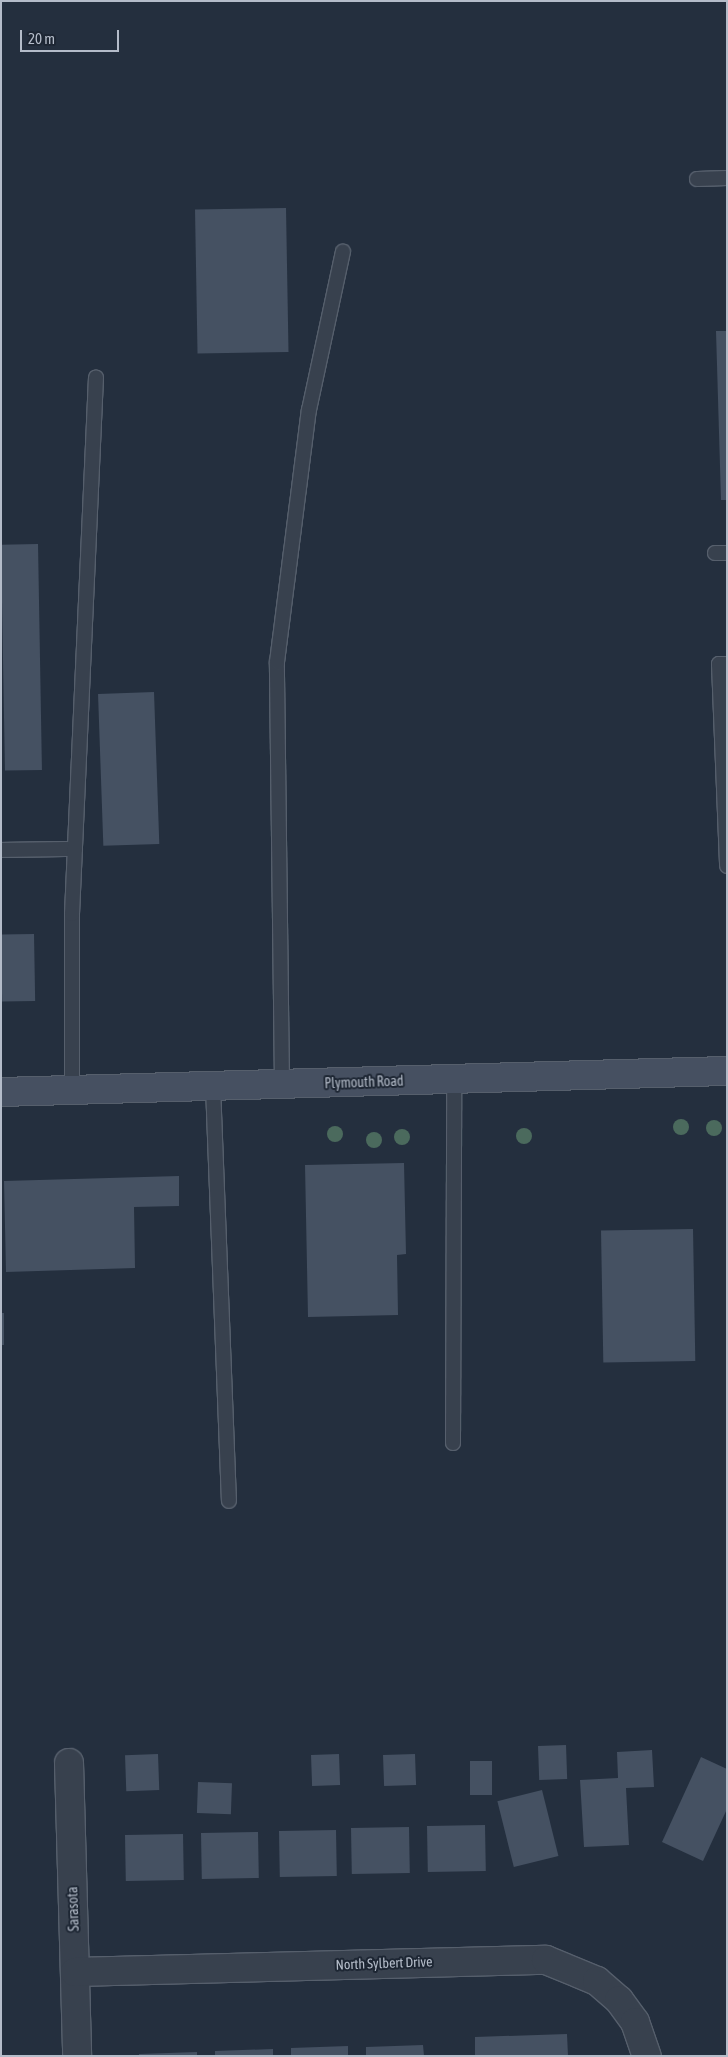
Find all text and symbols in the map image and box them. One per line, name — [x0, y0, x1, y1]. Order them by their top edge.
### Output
scale bar — [22, 20, 121, 52]
text: 20 m — [28, 30, 55, 47]
street label: Plymouth Road — [324, 1072, 404, 1092]
street label: Sarasota — [64, 1886, 82, 1932]
street label: North Sylbert Drive — [335, 1953, 433, 1973]

